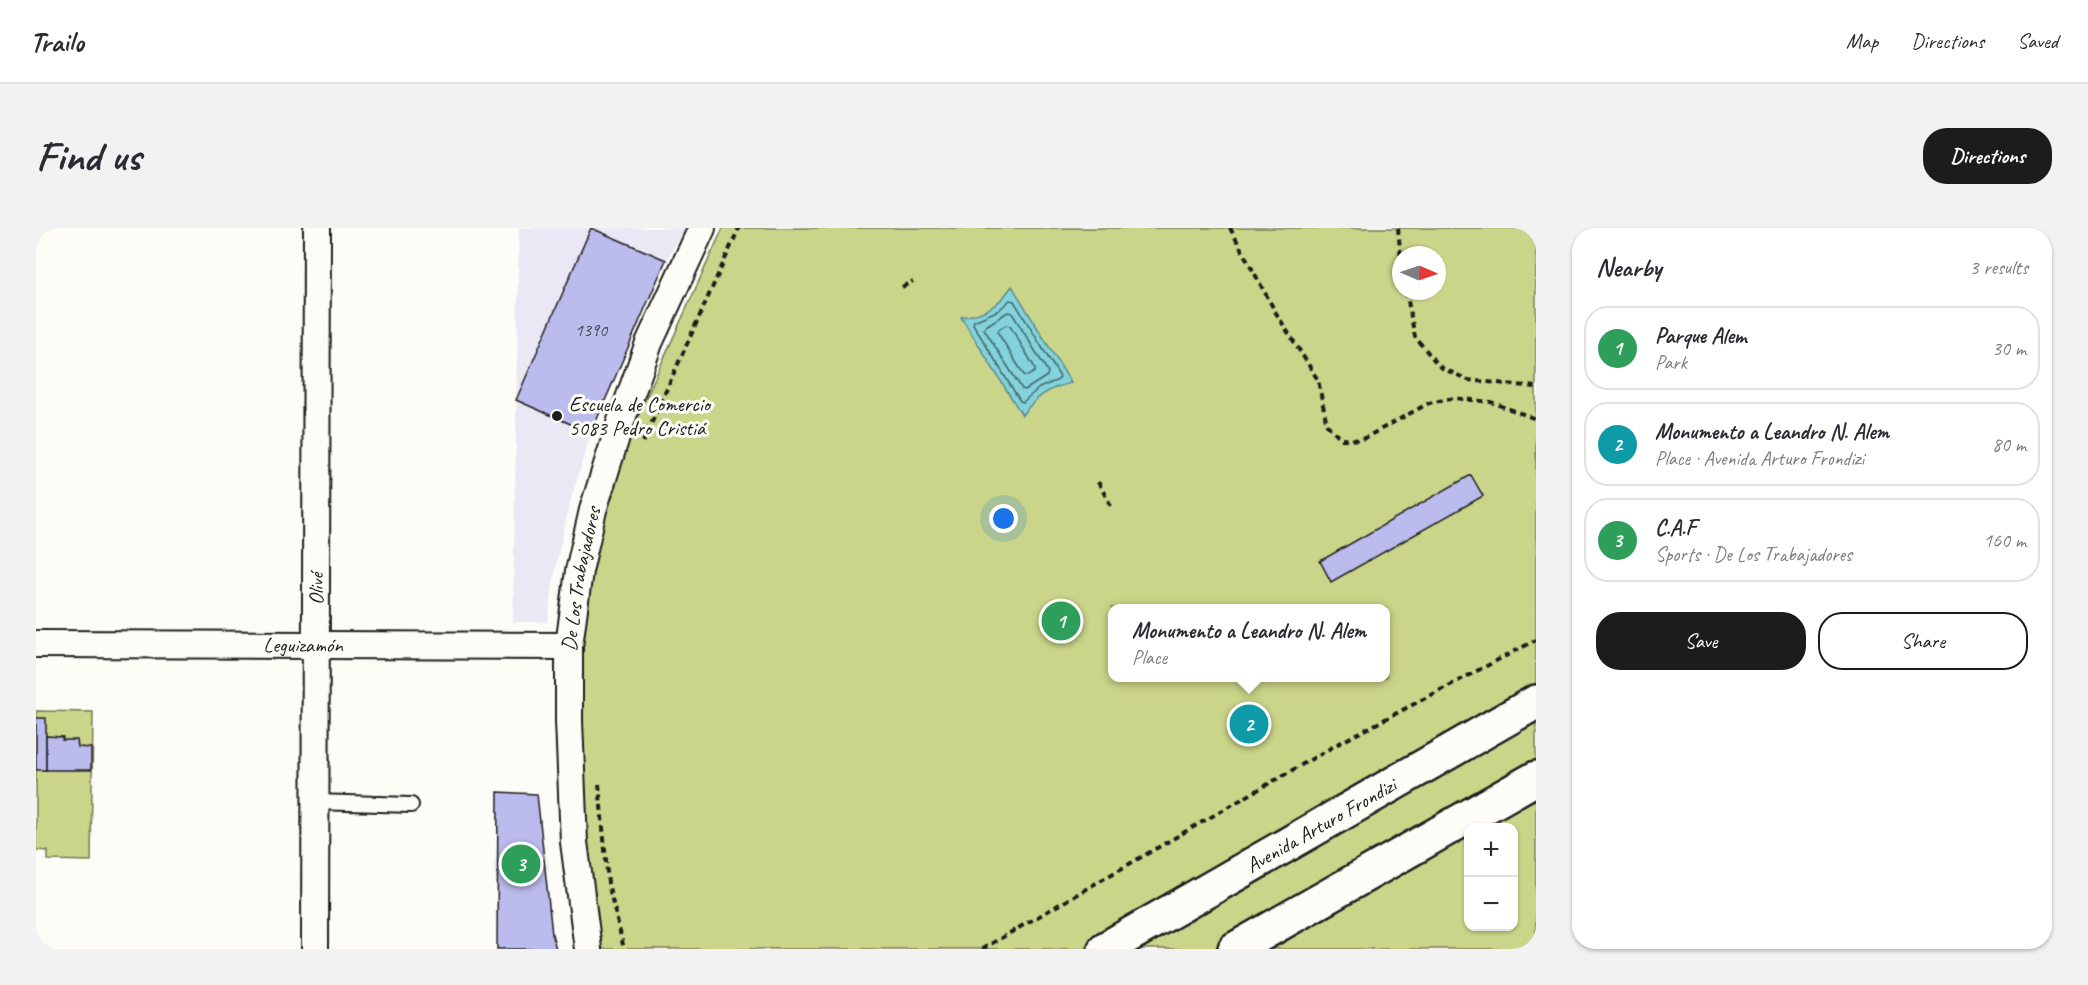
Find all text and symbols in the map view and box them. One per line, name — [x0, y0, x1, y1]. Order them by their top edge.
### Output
text: Trailo — [30, 24, 84, 59]
text: Map — [1846, 28, 1878, 54]
text: Directions — [1911, 28, 1984, 54]
text: Saved — [2017, 28, 2058, 54]
button: Directions — [1923, 128, 2052, 184]
text: Find us — [36, 130, 141, 183]
north arrow — [1392, 246, 1446, 300]
text: Nearby — [1596, 251, 1661, 284]
text: 3 results — [1969, 255, 2028, 280]
house number: 1390 — [575, 319, 609, 341]
text: Parque Alem — [1655, 322, 1746, 350]
text: 1 — [1613, 336, 1622, 361]
text: 30 m — [1992, 336, 2026, 361]
text: Park — [1655, 350, 1687, 375]
place label: Escuela de Comercio 5083 Pedro Cristiá — [569, 391, 713, 441]
marker: Escuela de Comercio 5083 Pedro Cristiá — [550, 409, 564, 423]
text: Monumento a Leandro N. Alem — [1655, 418, 1889, 446]
text: 2 — [1613, 432, 1622, 457]
text: 80 m — [1992, 432, 2026, 457]
text: Place · Avenida Arturo Frondizi — [1655, 446, 1864, 471]
street label: De Los Trabajadores — [555, 503, 607, 652]
your location — [989, 504, 1018, 533]
text: C.A.F — [1655, 514, 1696, 542]
text: 3 — [1613, 528, 1622, 553]
text: 160 m — [1983, 528, 2026, 553]
text: Sports · De Los Trabajadores — [1655, 542, 1852, 567]
street label: Olivé — [303, 570, 329, 605]
pin: 1 — [1042, 598, 1080, 644]
popup — [1108, 604, 1390, 682]
button: Save — [1596, 612, 1806, 670]
button: Share — [1818, 612, 2028, 670]
text: Monumento a Leandro N. Alem — [1132, 617, 1366, 645]
street label: Leguizamón — [263, 632, 343, 658]
text: Place — [1132, 645, 1167, 670]
pin: 2 — [1230, 702, 1268, 746]
street label: Avenida Arturo Frondizi — [1241, 770, 1403, 878]
map controls — [1464, 823, 1518, 931]
button: + — [1464, 823, 1518, 877]
pin: 3 — [502, 842, 540, 886]
button: − — [1464, 877, 1518, 931]

